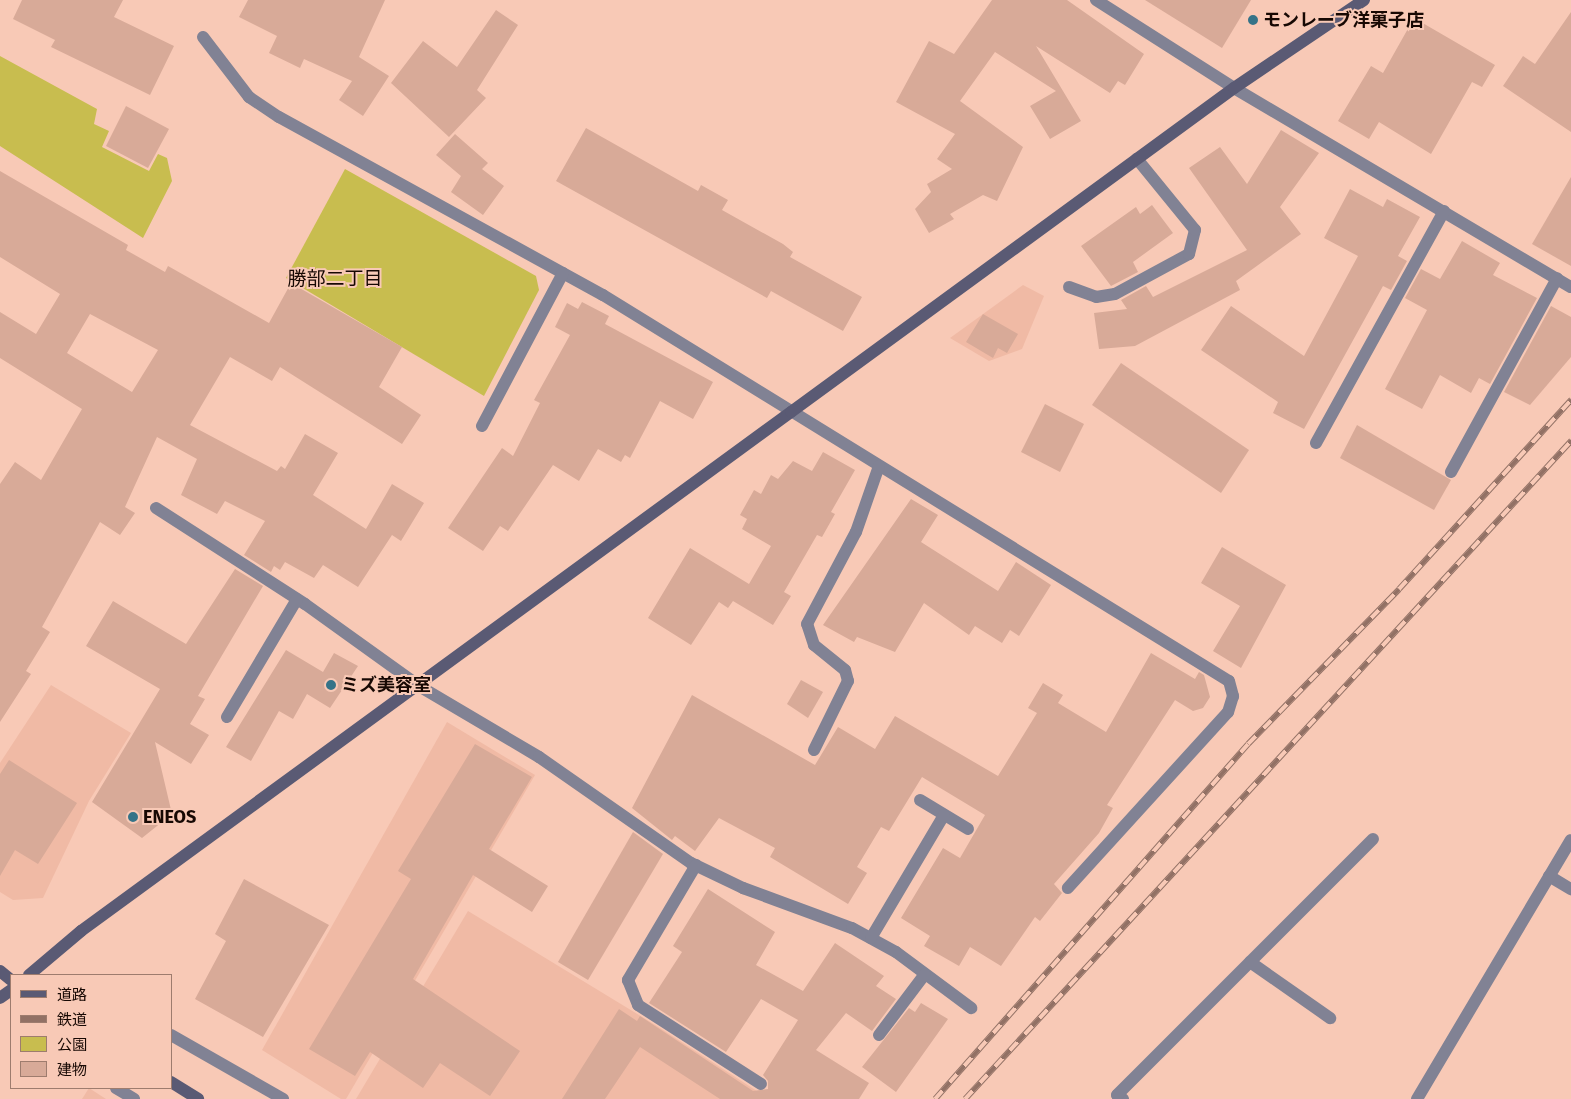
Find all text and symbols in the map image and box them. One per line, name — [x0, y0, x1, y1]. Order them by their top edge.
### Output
place label: モンレーブ洋菓子店 — [1263, 9, 1425, 31]
marker: モンレーブ洋菓子店 — [1247, 14, 1259, 26]
district label: 勝部二丁目 — [288, 268, 382, 290]
place label: ミズ美容室 — [341, 674, 431, 696]
marker: ミズ美容室 — [325, 679, 337, 691]
place label: ENEOS — [143, 806, 196, 828]
marker: ENEOS — [127, 811, 139, 823]
legend — [10, 974, 172, 1089]
text: 道路 — [57, 986, 87, 1004]
text: 鉄道 — [57, 1011, 87, 1029]
text: 公園 — [57, 1036, 87, 1054]
text: 建物 — [57, 1061, 87, 1079]

